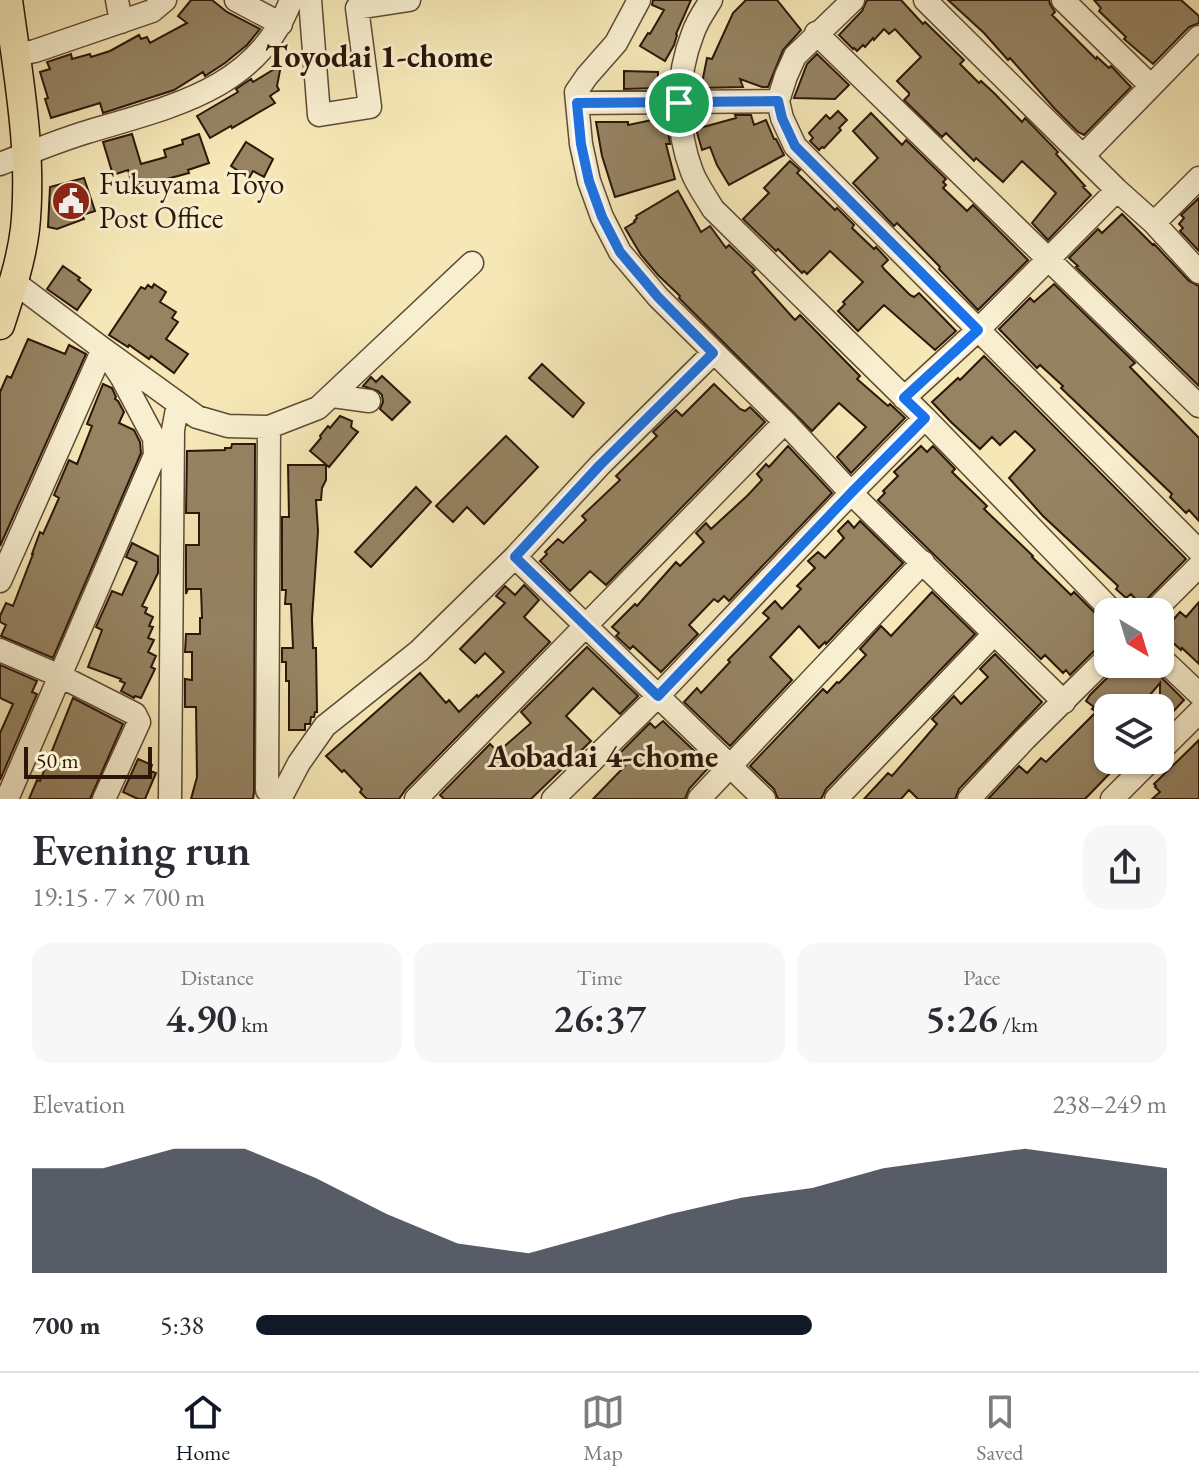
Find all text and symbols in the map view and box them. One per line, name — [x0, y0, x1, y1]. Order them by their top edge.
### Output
district label: Toyodai 1-chome — [265, 35, 493, 77]
pin — [645, 69, 713, 137]
icon: arrive — [657, 81, 701, 125]
place label: Fukuyama Toyo Post Office — [99, 164, 284, 237]
public building icon: Fukuyama Toyo Post Office — [50, 180, 92, 222]
north arrow — [1094, 598, 1174, 678]
map controls — [1094, 598, 1174, 774]
button: layers — [1094, 694, 1174, 774]
district label: Aobadai 4-chome — [487, 735, 718, 777]
scale bar — [24, 743, 152, 779]
text: 50 m — [36, 746, 79, 775]
text: Evening run — [32, 821, 251, 878]
button: share — [1083, 825, 1167, 909]
text: 19:15 · 7 × 700 m — [32, 880, 205, 914]
text: Distance — [180, 963, 254, 992]
text: Time — [577, 963, 622, 992]
text: Pace — [963, 963, 1000, 992]
text: 4.90 — [166, 992, 237, 1044]
text: 26:37 — [553, 992, 646, 1044]
text: 5:26 — [925, 992, 998, 1044]
text: km — [237, 1010, 269, 1039]
text: /km — [998, 1010, 1038, 1039]
text: Elevation — [32, 1087, 126, 1121]
text: 238–249 m — [1052, 1087, 1167, 1121]
text: 700 m — [32, 1308, 100, 1342]
text: 5:38 — [160, 1308, 204, 1342]
tab: Home — [176, 1390, 230, 1467]
tab: Map — [581, 1390, 625, 1467]
tab: Saved — [976, 1390, 1023, 1467]

